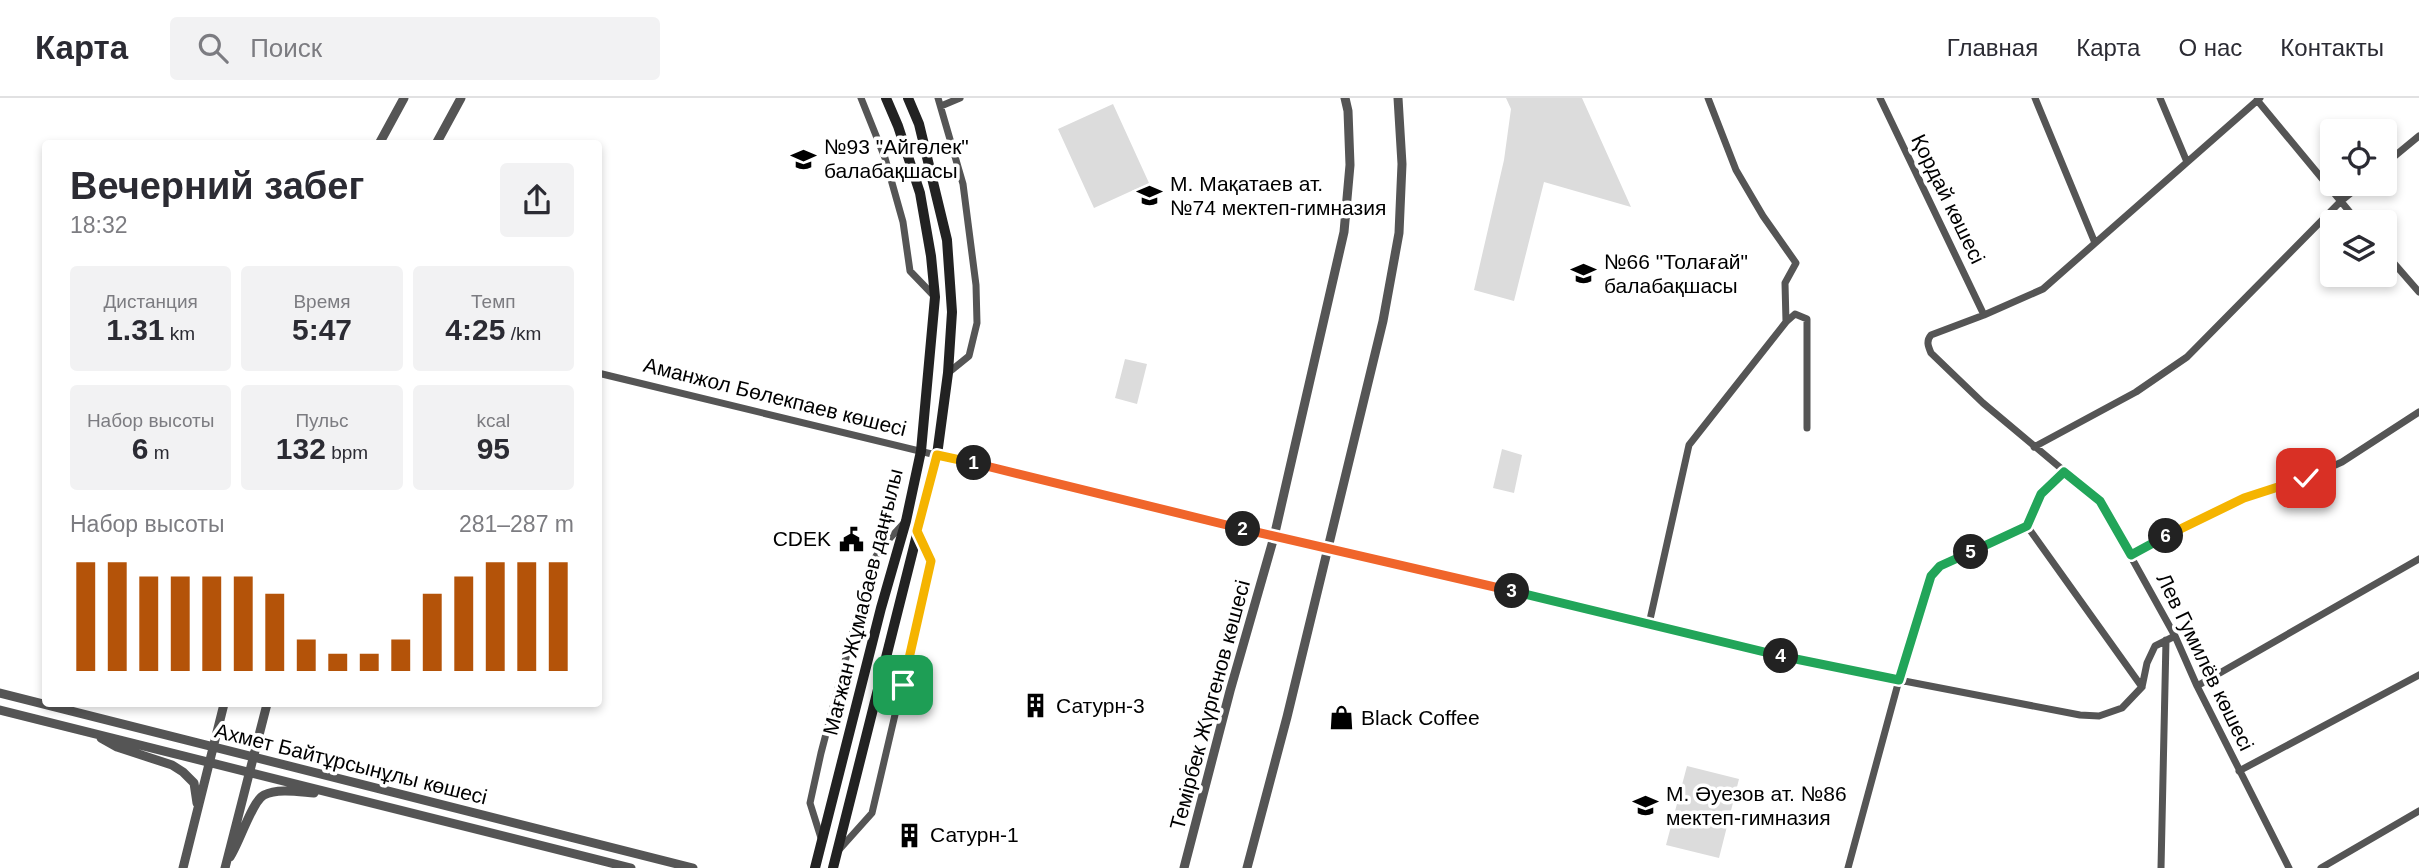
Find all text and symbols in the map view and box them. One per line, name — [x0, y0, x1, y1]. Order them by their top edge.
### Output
search box — [170, 17, 660, 80]
text: Карта — [35, 29, 128, 66]
icon: search — [194, 29, 232, 67]
text: Поиск — [250, 33, 322, 63]
text: Главная — [1947, 34, 2038, 61]
text: Карта — [2076, 34, 2140, 61]
text: О нас — [2178, 34, 2242, 61]
text: Контакты — [2280, 34, 2384, 61]
map controls — [2320, 119, 2397, 287]
button: locate — [2320, 119, 2397, 196]
street label: Қордай көшесі — [1907, 130, 1990, 267]
place label: №93 "Айгөлек" балабақшасы — [824, 135, 969, 182]
school or university icon: №93 "Айгөлек" балабақшасы — [790, 145, 818, 173]
button: share — [500, 163, 574, 237]
text: Вечерний забег — [70, 165, 364, 207]
place label: М. Мақатаев ат. №74 мектеп-гимназия — [1170, 172, 1386, 219]
school or university icon: М. Мақатаев ат. №74 мектеп-гимназия — [1136, 182, 1164, 210]
button: layers — [2320, 210, 2397, 287]
text: 18:32 — [70, 212, 128, 238]
place label: №66 "Толағай" балабақшасы — [1604, 250, 1748, 297]
school or university icon: №66 "Толағай" балабақшасы — [1570, 260, 1598, 288]
text: Дистанция — [104, 291, 198, 312]
text: Время — [293, 291, 351, 312]
text: Темп — [471, 291, 516, 312]
text: 1.31 — [106, 313, 165, 346]
text: 5:47 — [292, 313, 352, 346]
text: 4:25 — [445, 313, 505, 346]
text: km — [165, 323, 195, 344]
text: /km — [505, 323, 541, 344]
street label: Аманжол Бөлекпаев көшесі — [641, 353, 909, 440]
text: Набор высоты — [87, 410, 214, 431]
text: Пульс — [295, 410, 349, 431]
text: kcal — [476, 410, 510, 431]
text: 6 — [132, 432, 148, 465]
text: 132 — [276, 432, 326, 465]
text: 95 — [477, 432, 510, 465]
text: m — [148, 442, 170, 463]
text: bpm — [326, 442, 368, 463]
pin: 1 — [956, 446, 992, 480]
pin — [2276, 448, 2336, 508]
text: 1 — [968, 452, 979, 473]
icon: check — [2287, 459, 2325, 497]
street label: Мағжан Жұмабаев даңғылы — [818, 466, 907, 737]
text: Набор высоты — [70, 511, 224, 537]
text: 281–287 m — [459, 511, 574, 537]
pin: 2 — [1226, 512, 1260, 546]
text: 2 — [1237, 518, 1248, 539]
pin: 6 — [2148, 518, 2184, 554]
public building icon: CDEK — [837, 525, 865, 553]
text: 6 — [2160, 525, 2171, 546]
place label: CDEK — [773, 527, 831, 550]
pin: 5 — [1954, 534, 1988, 570]
text: 5 — [1965, 541, 1976, 562]
street label: Лев Гумилёв көшесі — [2153, 569, 2258, 754]
pin: 3 — [1494, 574, 1530, 608]
street label: Темірбек Жүргенов көшесі — [1165, 577, 1254, 832]
text: 3 — [1506, 580, 1517, 601]
pin: 4 — [1764, 638, 1798, 674]
text: 4 — [1775, 645, 1786, 666]
pin — [873, 655, 933, 715]
icon: arrive — [884, 666, 922, 704]
building icon: Сатурн-3 — [1022, 692, 1050, 720]
place label: Сатурн-3 — [1056, 694, 1145, 717]
shop icon: Black Coffee — [1327, 704, 1355, 732]
place label: Black Coffee — [1361, 706, 1480, 729]
street label: Ахмет Байтұрсынұлы көшесі — [213, 719, 490, 809]
place label: М. Әуезов ат. №86 мектеп-гимназия — [1666, 782, 1847, 829]
school or university icon: М. Әуезов ат. №86 мектеп-гимназия — [1632, 792, 1660, 820]
building icon: Сатурн-1 — [896, 821, 924, 849]
place label: Сатурн-1 — [930, 823, 1019, 846]

